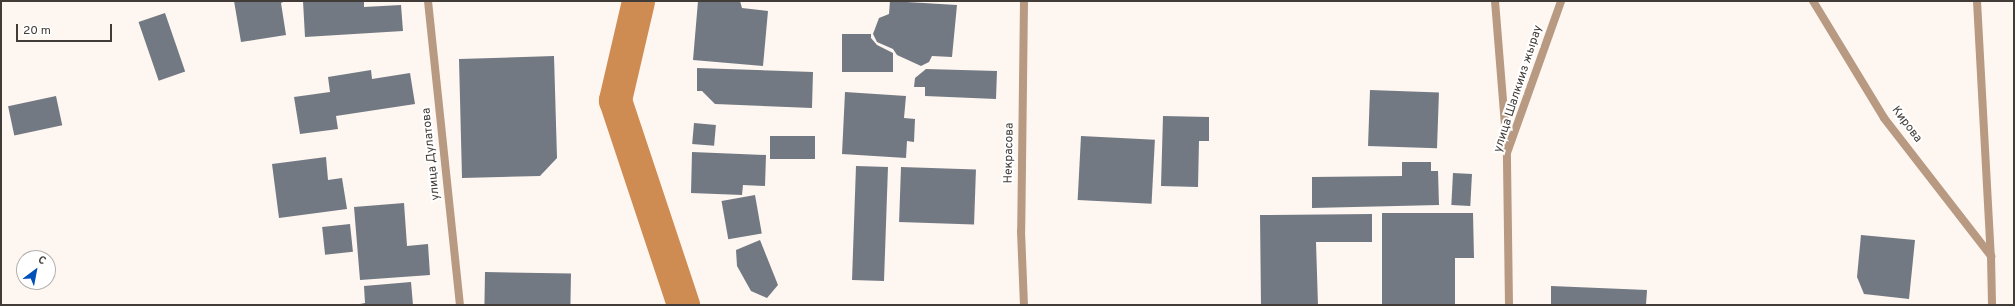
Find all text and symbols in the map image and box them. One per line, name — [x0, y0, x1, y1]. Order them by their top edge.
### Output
scale bar — [18, 16, 114, 42]
text: 20 m — [23, 23, 51, 39]
street label: улица Шалкииз жырау — [1492, 24, 1546, 154]
street label: Кирова — [1888, 104, 1924, 146]
street label: улица Дулатова — [420, 107, 444, 201]
street label: Некрасова — [1002, 122, 1018, 184]
north arrow — [16, 250, 56, 290]
text: С — [35, 253, 49, 268]

